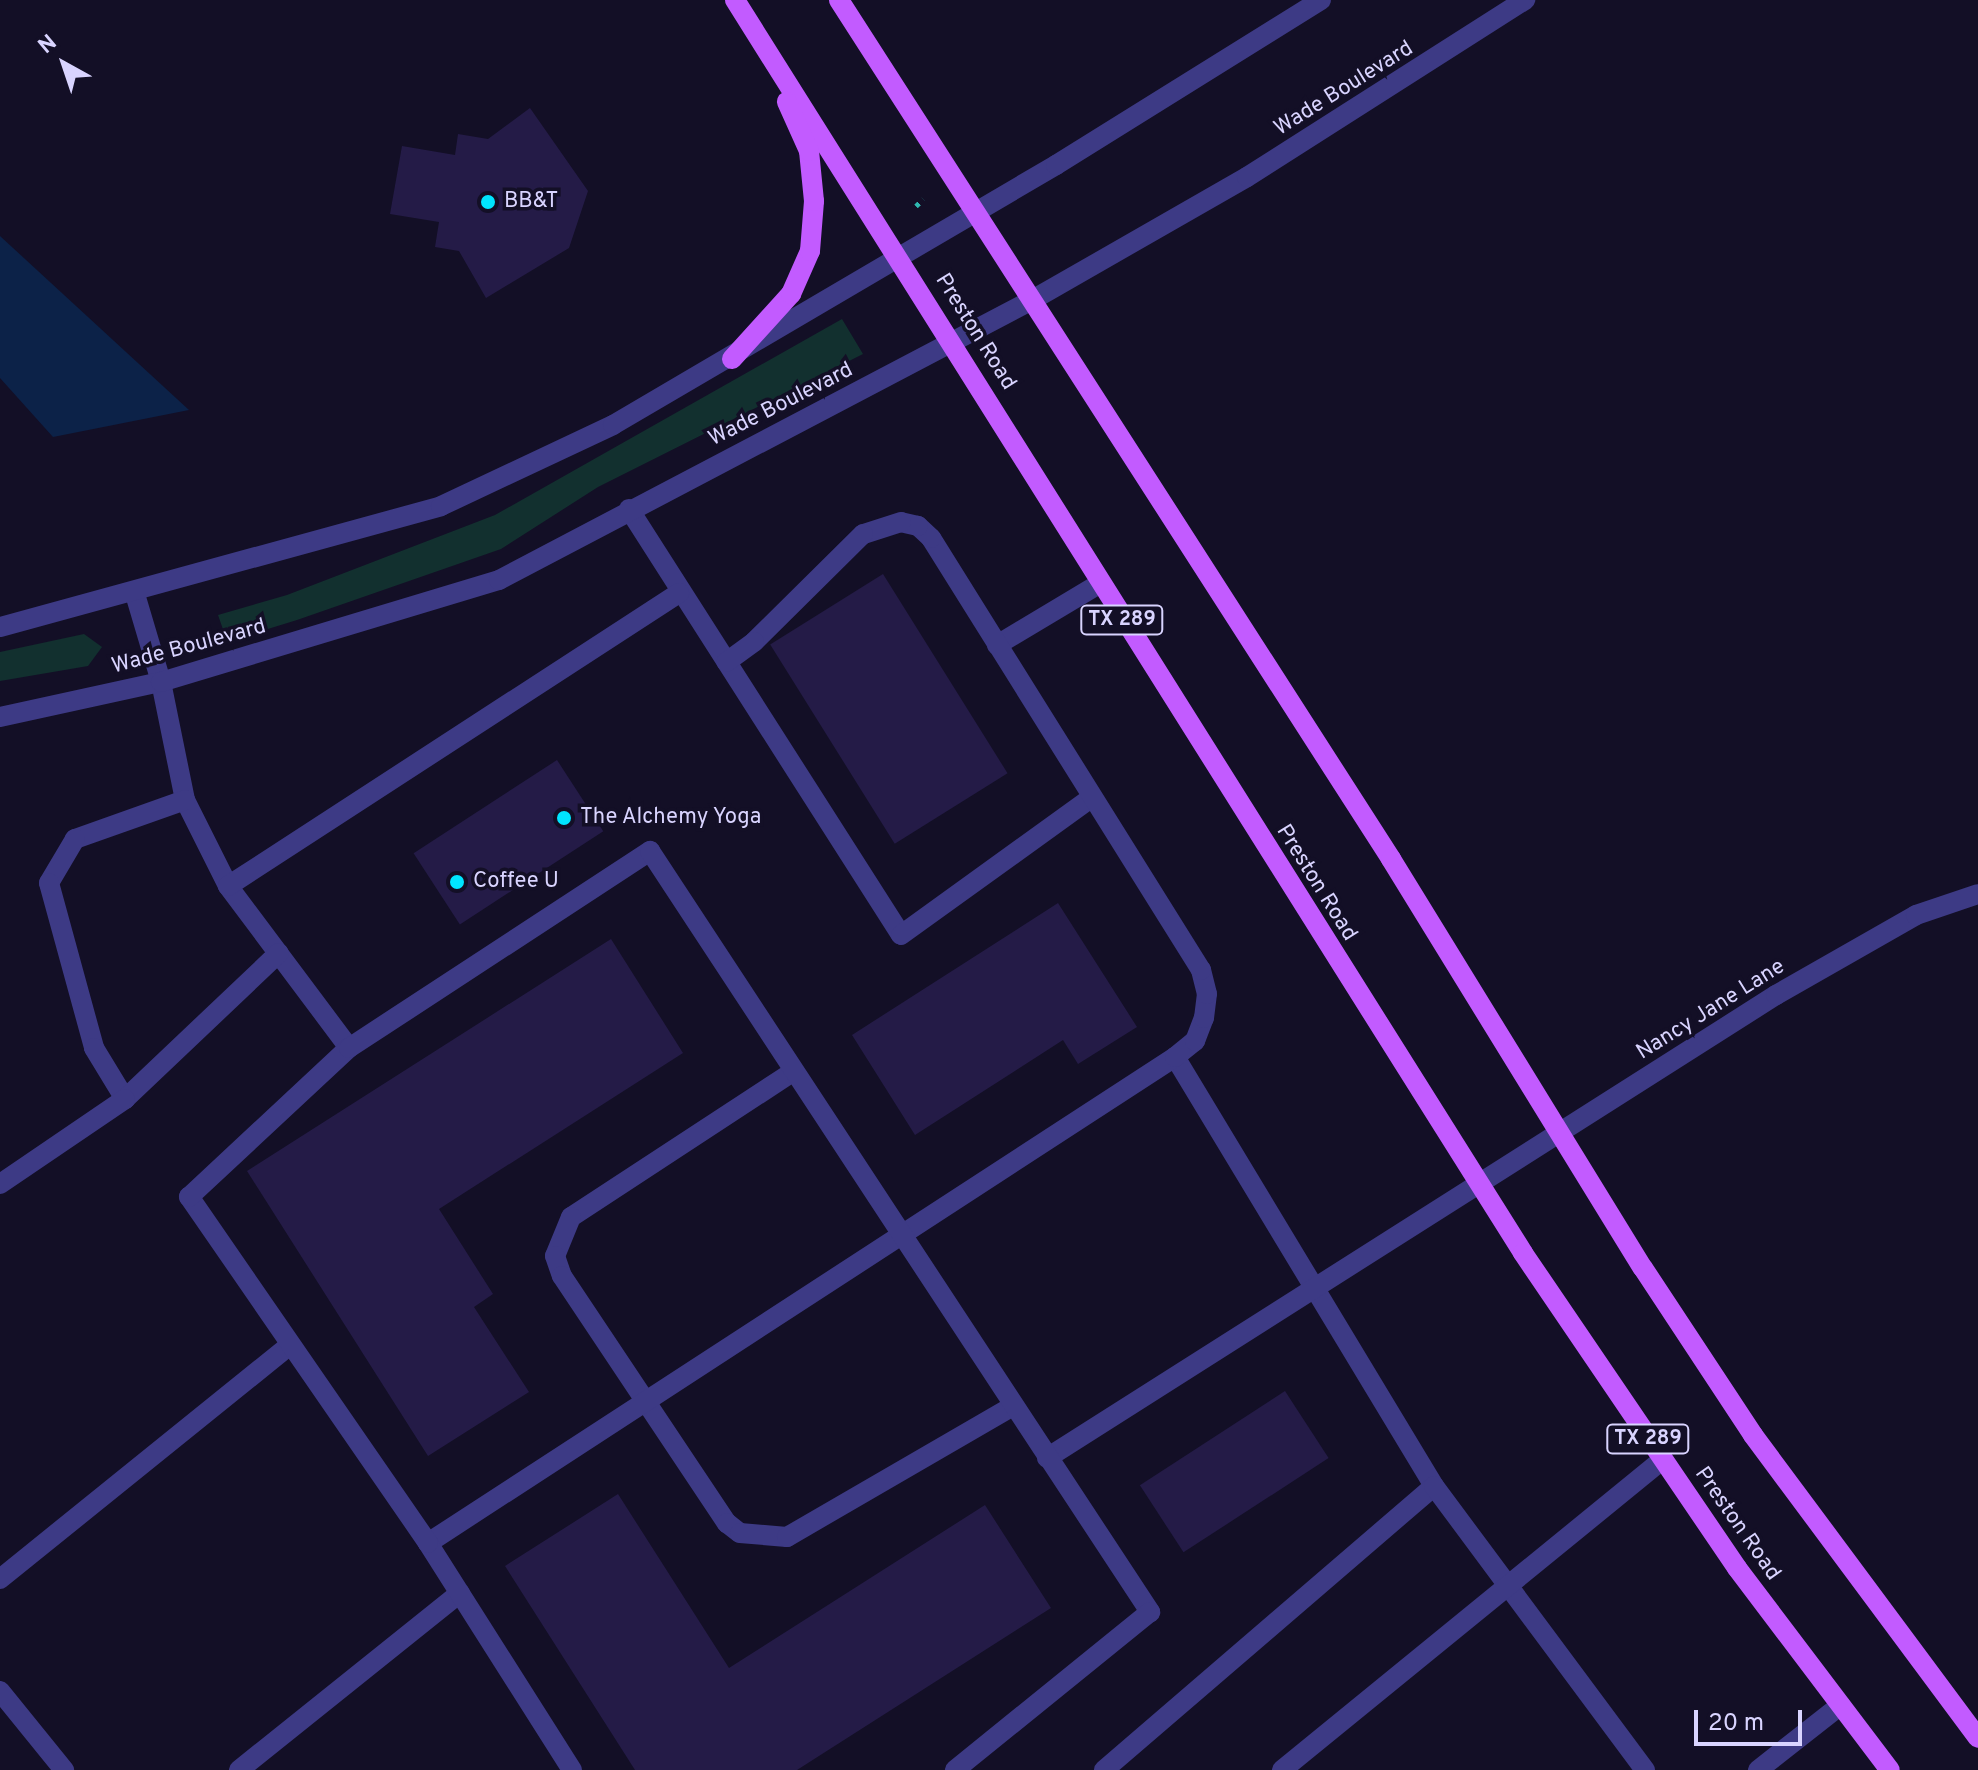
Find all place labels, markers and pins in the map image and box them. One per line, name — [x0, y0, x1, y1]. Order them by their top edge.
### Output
place label: BB&T — [504, 189, 558, 215]
marker: BB&T — [479, 193, 497, 211]
place label: The Alchemy Yoga — [580, 805, 763, 831]
marker: The Alchemy Yoga — [555, 809, 573, 827]
place label: Coffee U — [473, 869, 559, 895]
marker: Coffee U — [448, 873, 466, 891]

